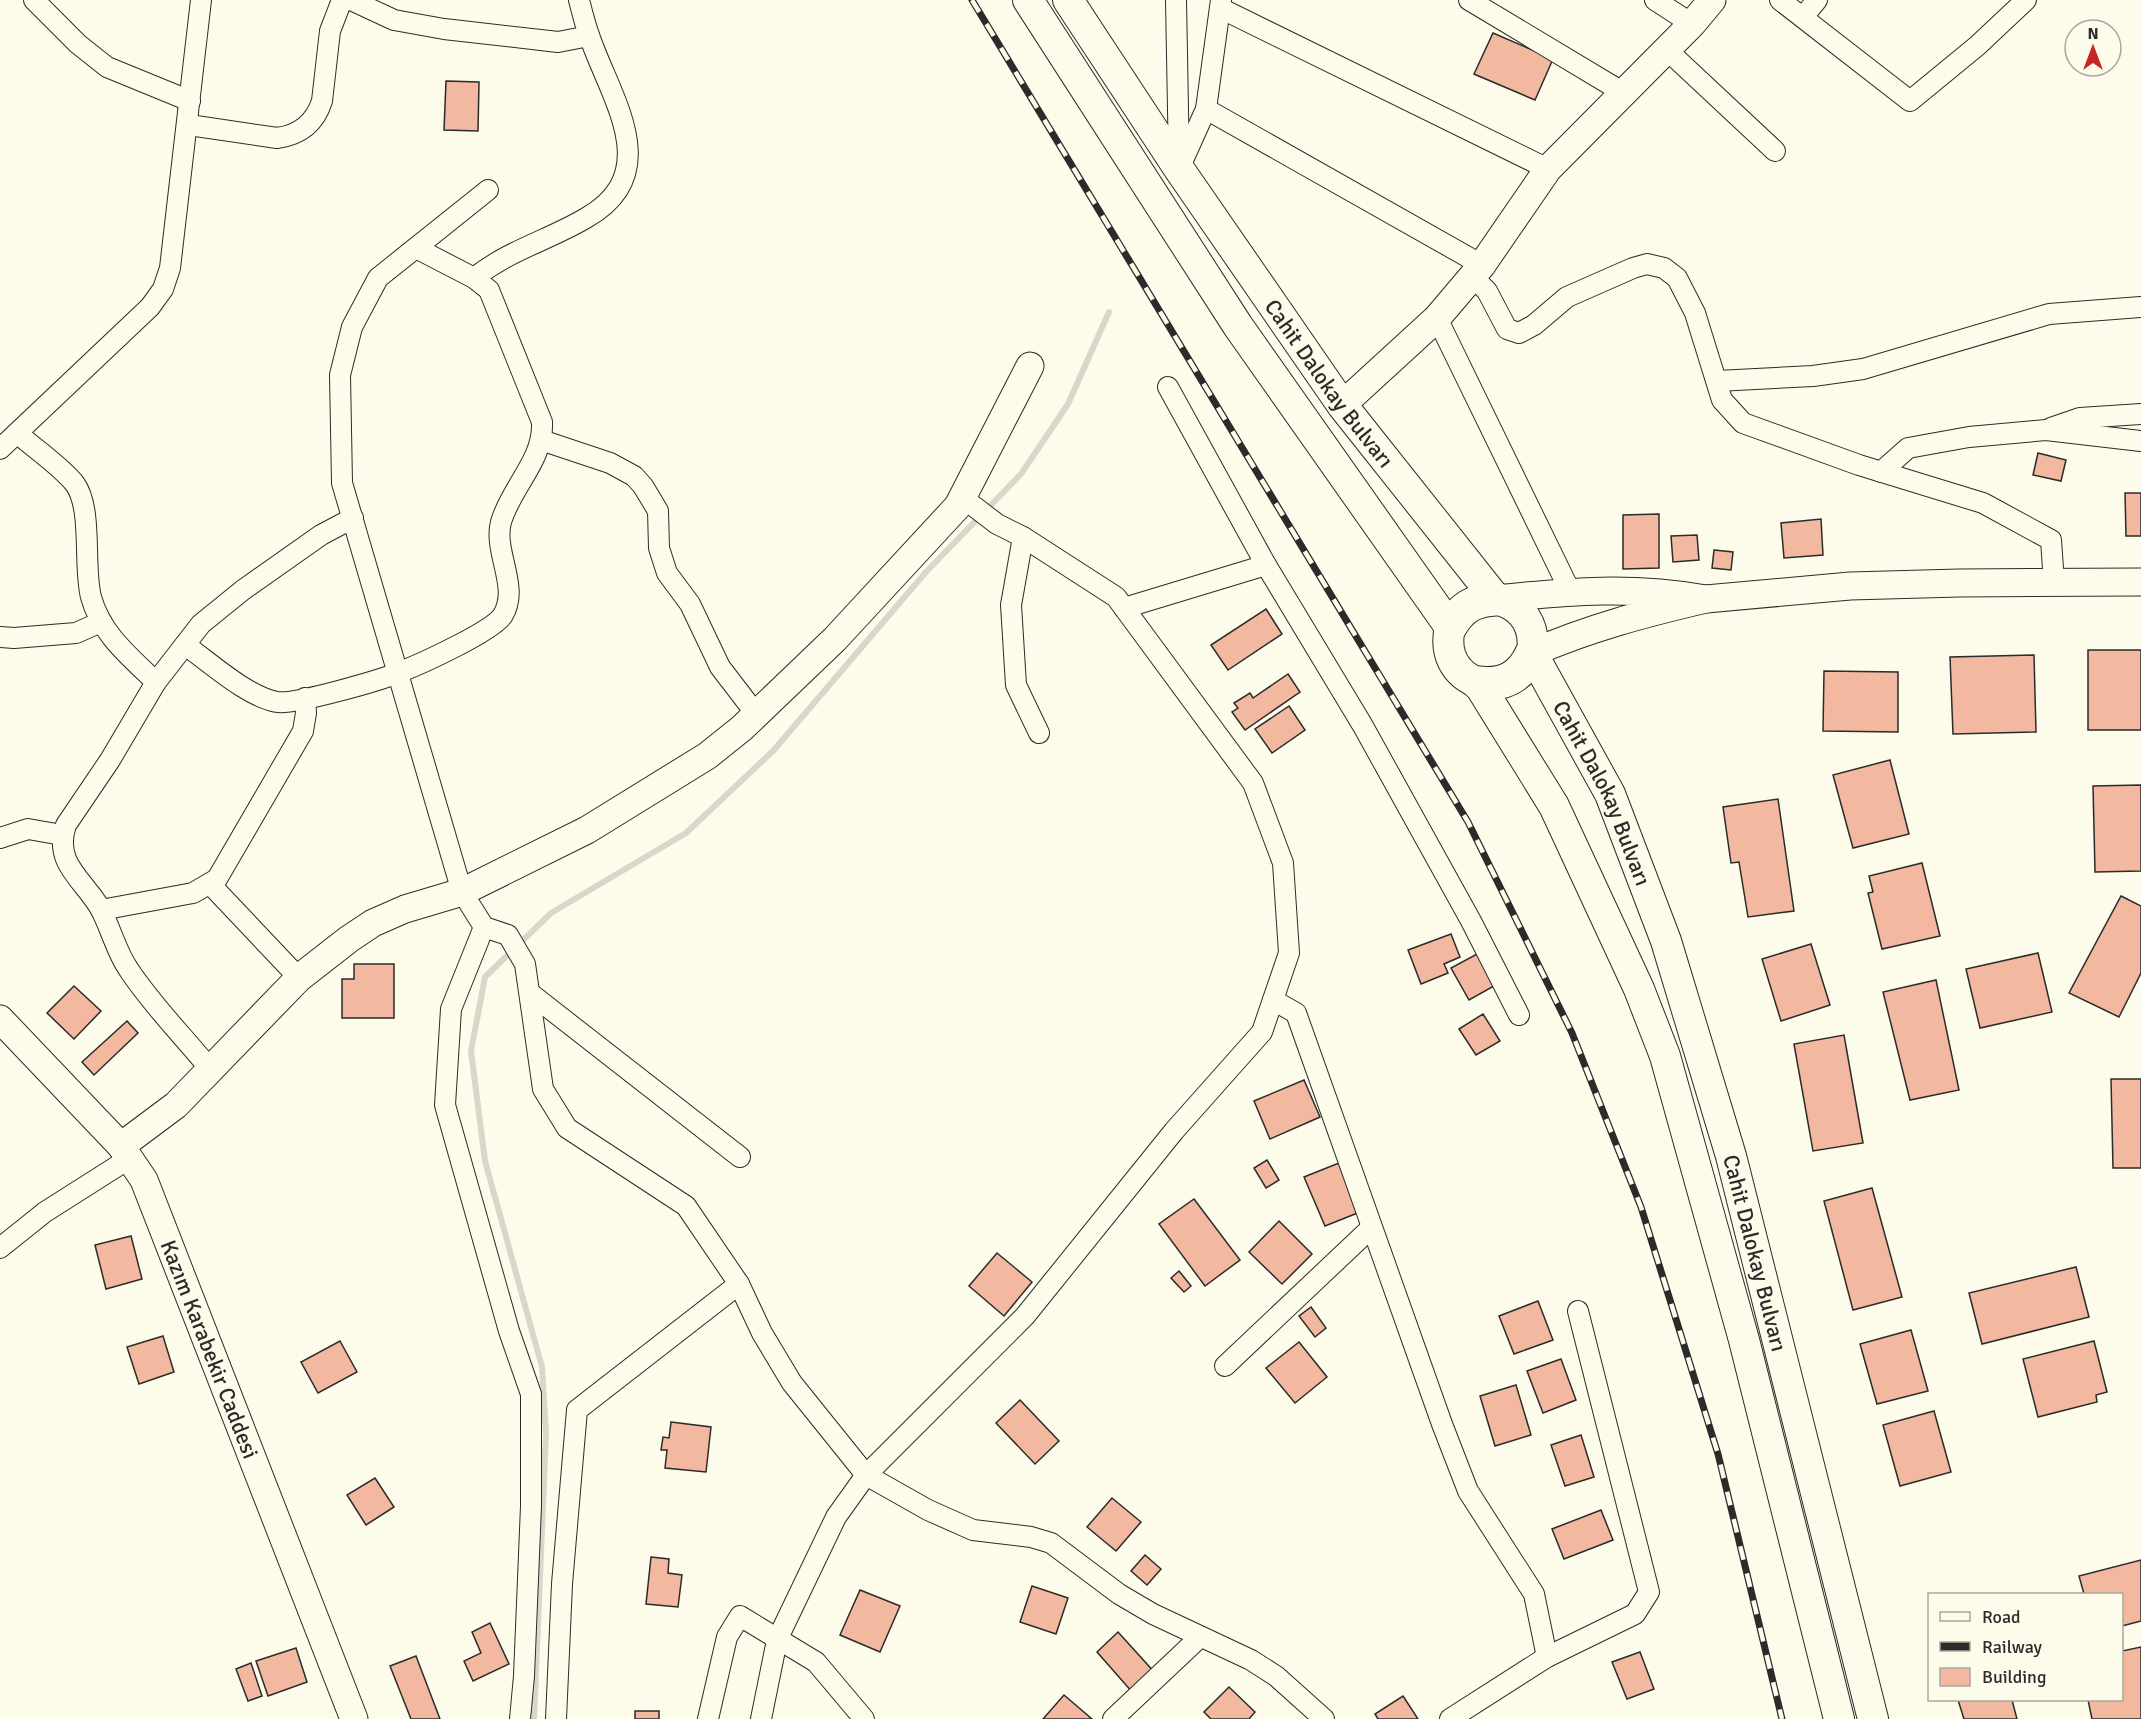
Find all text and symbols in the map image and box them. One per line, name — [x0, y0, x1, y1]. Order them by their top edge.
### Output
north arrow — [2063, 18, 2123, 78]
text: N — [2087, 24, 2099, 44]
street label: Cahit Dalokay Bulvarı — [1259, 294, 1399, 473]
street label: Cahit Dalokay Bulvarı — [1547, 696, 1657, 889]
street label: Cahit Dalokay Bulvarı — [1717, 1152, 1793, 1354]
street label: Kazım Karabekir Caddesi — [155, 1236, 264, 1463]
legend — [1928, 1593, 2123, 1701]
text: Road — [1982, 1606, 2021, 1628]
text: Railway — [1982, 1636, 2043, 1658]
text: Building — [1982, 1666, 2046, 1688]

